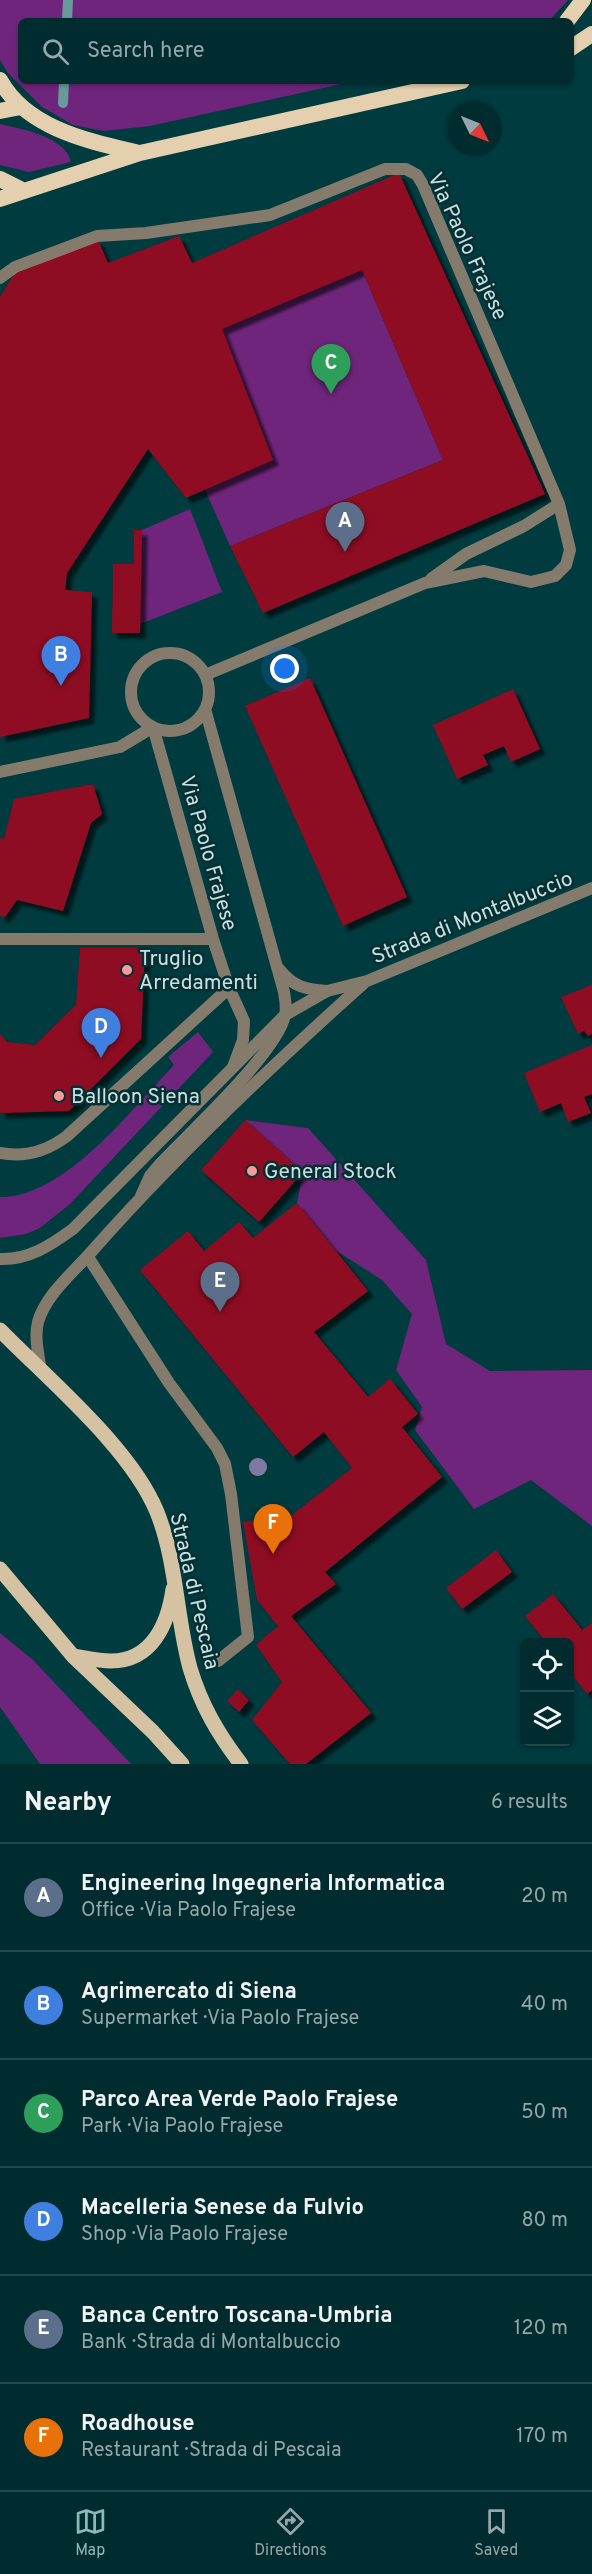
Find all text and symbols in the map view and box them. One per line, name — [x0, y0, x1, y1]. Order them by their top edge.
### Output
search box — [18, 18, 574, 84]
icon: search — [39, 35, 72, 68]
text: Search here — [87, 38, 205, 65]
north arrow — [448, 102, 502, 156]
street label: Via Paolo Frajese — [421, 168, 513, 325]
pin: C — [312, 344, 350, 394]
pin: A — [326, 502, 364, 552]
pin: B — [42, 636, 80, 686]
your location — [270, 654, 299, 683]
street label: Via Paolo Frajese — [173, 773, 243, 934]
street label: Strada di Montalbuccio — [368, 866, 577, 971]
place label: Truglio Arredamenti — [139, 946, 258, 997]
marker: Truglio Arredamenti — [120, 963, 134, 977]
pin: D — [82, 1008, 120, 1058]
place label: Balloon Siena — [71, 1084, 200, 1111]
marker: Balloon Siena — [52, 1089, 66, 1103]
place label: General Stock — [264, 1159, 397, 1186]
marker: General Stock — [245, 1164, 259, 1178]
pin: E — [200, 1262, 240, 1312]
pin: F — [254, 1504, 292, 1554]
street label: Strada di Pescaia — [162, 1510, 225, 1672]
map controls — [520, 1638, 574, 1746]
button: locate — [520, 1638, 574, 1692]
button: layers — [520, 1692, 574, 1746]
text: Nearby — [24, 1787, 112, 1820]
text: 6 results — [491, 1790, 568, 1816]
text: Engineering Ingegneria Informatica — [81, 1871, 445, 1898]
text: A — [36, 1884, 51, 1910]
text: 20 m — [521, 1884, 568, 1910]
text: Office · Via Paolo Frajese — [81, 1898, 296, 1924]
text: Agrimercato di Siena — [81, 1979, 297, 2006]
text: B — [37, 1992, 50, 2018]
text: 40 m — [521, 1992, 568, 2018]
text: Supermarket · Via Paolo Frajese — [81, 2006, 359, 2032]
text: Parco Area Verde Paolo Frajese — [81, 2087, 398, 2114]
text: C — [37, 2100, 50, 2126]
text: 50 m — [521, 2100, 568, 2126]
text: Park · Via Paolo Frajese — [81, 2114, 283, 2140]
text: Macelleria Senese da Fulvio — [81, 2195, 364, 2222]
text: D — [36, 2208, 51, 2234]
text: 80 m — [522, 2208, 568, 2234]
text: Shop · Via Paolo Frajese — [81, 2222, 288, 2248]
text: Banca Centro Toscana-Umbria — [81, 2303, 393, 2330]
text: E — [37, 2316, 50, 2342]
text: 120 m — [514, 2316, 568, 2342]
text: Bank · Strada di Montalbuccio — [81, 2330, 341, 2356]
text: Roadhouse — [81, 2411, 195, 2438]
text: F — [38, 2424, 49, 2450]
text: 170 m — [516, 2424, 568, 2450]
text: Restaurant · Strada di Pescaia — [81, 2438, 341, 2464]
tab: Map — [74, 2505, 107, 2561]
tab: Directions — [254, 2505, 327, 2561]
tab: Saved — [474, 2505, 518, 2561]

